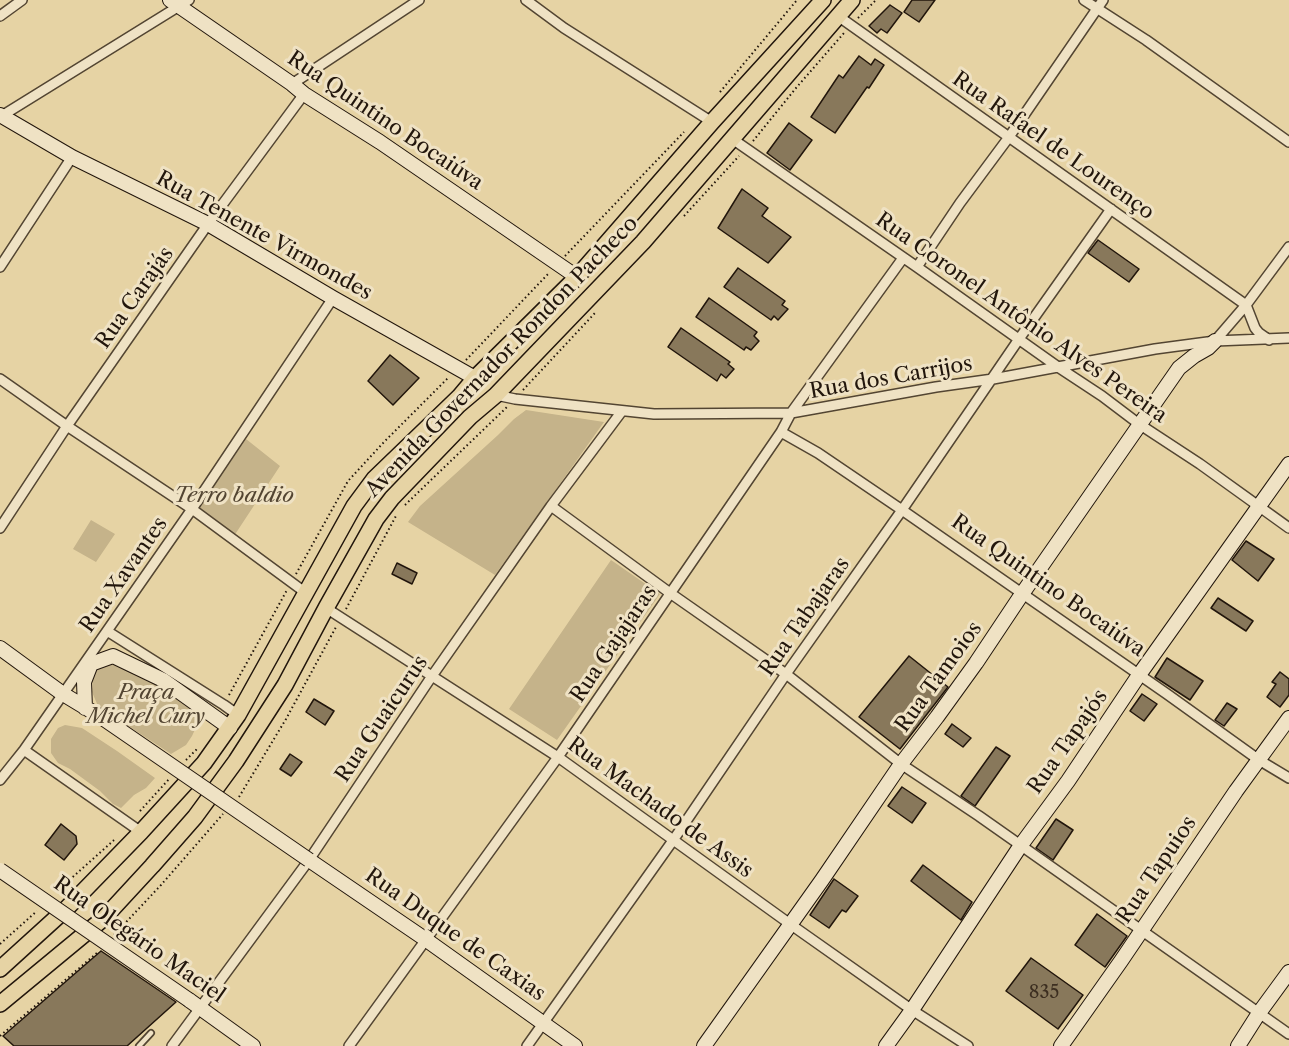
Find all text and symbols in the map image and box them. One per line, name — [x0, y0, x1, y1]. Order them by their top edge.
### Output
street label: Rua Quintino Bocaiúva — [282, 46, 488, 196]
street label: Rua Rafael de Lourenço — [947, 67, 1159, 225]
street label: Rua Tenente Virmondes — [152, 166, 376, 306]
street label: Rua Coronel Antônio Alves Pereira — [871, 207, 1171, 429]
street label: Avenida Governador Rondon Pacheco — [361, 211, 643, 503]
street label: Rua Carajás — [91, 242, 179, 354]
street label: Rua dos Carrijos — [808, 351, 974, 405]
park label: Terro baldio — [174, 483, 294, 509]
street label: Rua Quintino Bocaiúva — [946, 510, 1150, 662]
street label: Rua Xavantes — [75, 512, 173, 638]
street label: Rua Tabajaras — [755, 553, 855, 681]
street label: Rua Gajajaras — [566, 581, 662, 707]
street label: Rua Tamoios — [890, 617, 988, 737]
street label: Rua Guaicurus — [330, 651, 434, 787]
park label: Praça Michel Cury — [87, 680, 205, 730]
street label: Rua Tapajós — [1023, 685, 1113, 799]
street label: Rua Machado de Assis — [562, 732, 758, 884]
street label: Rua Tapuios — [1112, 812, 1202, 928]
street label: Rua Duque de Caxias — [360, 863, 550, 1007]
street label: Rua Olegário Maciel — [48, 871, 230, 1009]
house number: 835 — [1029, 982, 1059, 1004]

